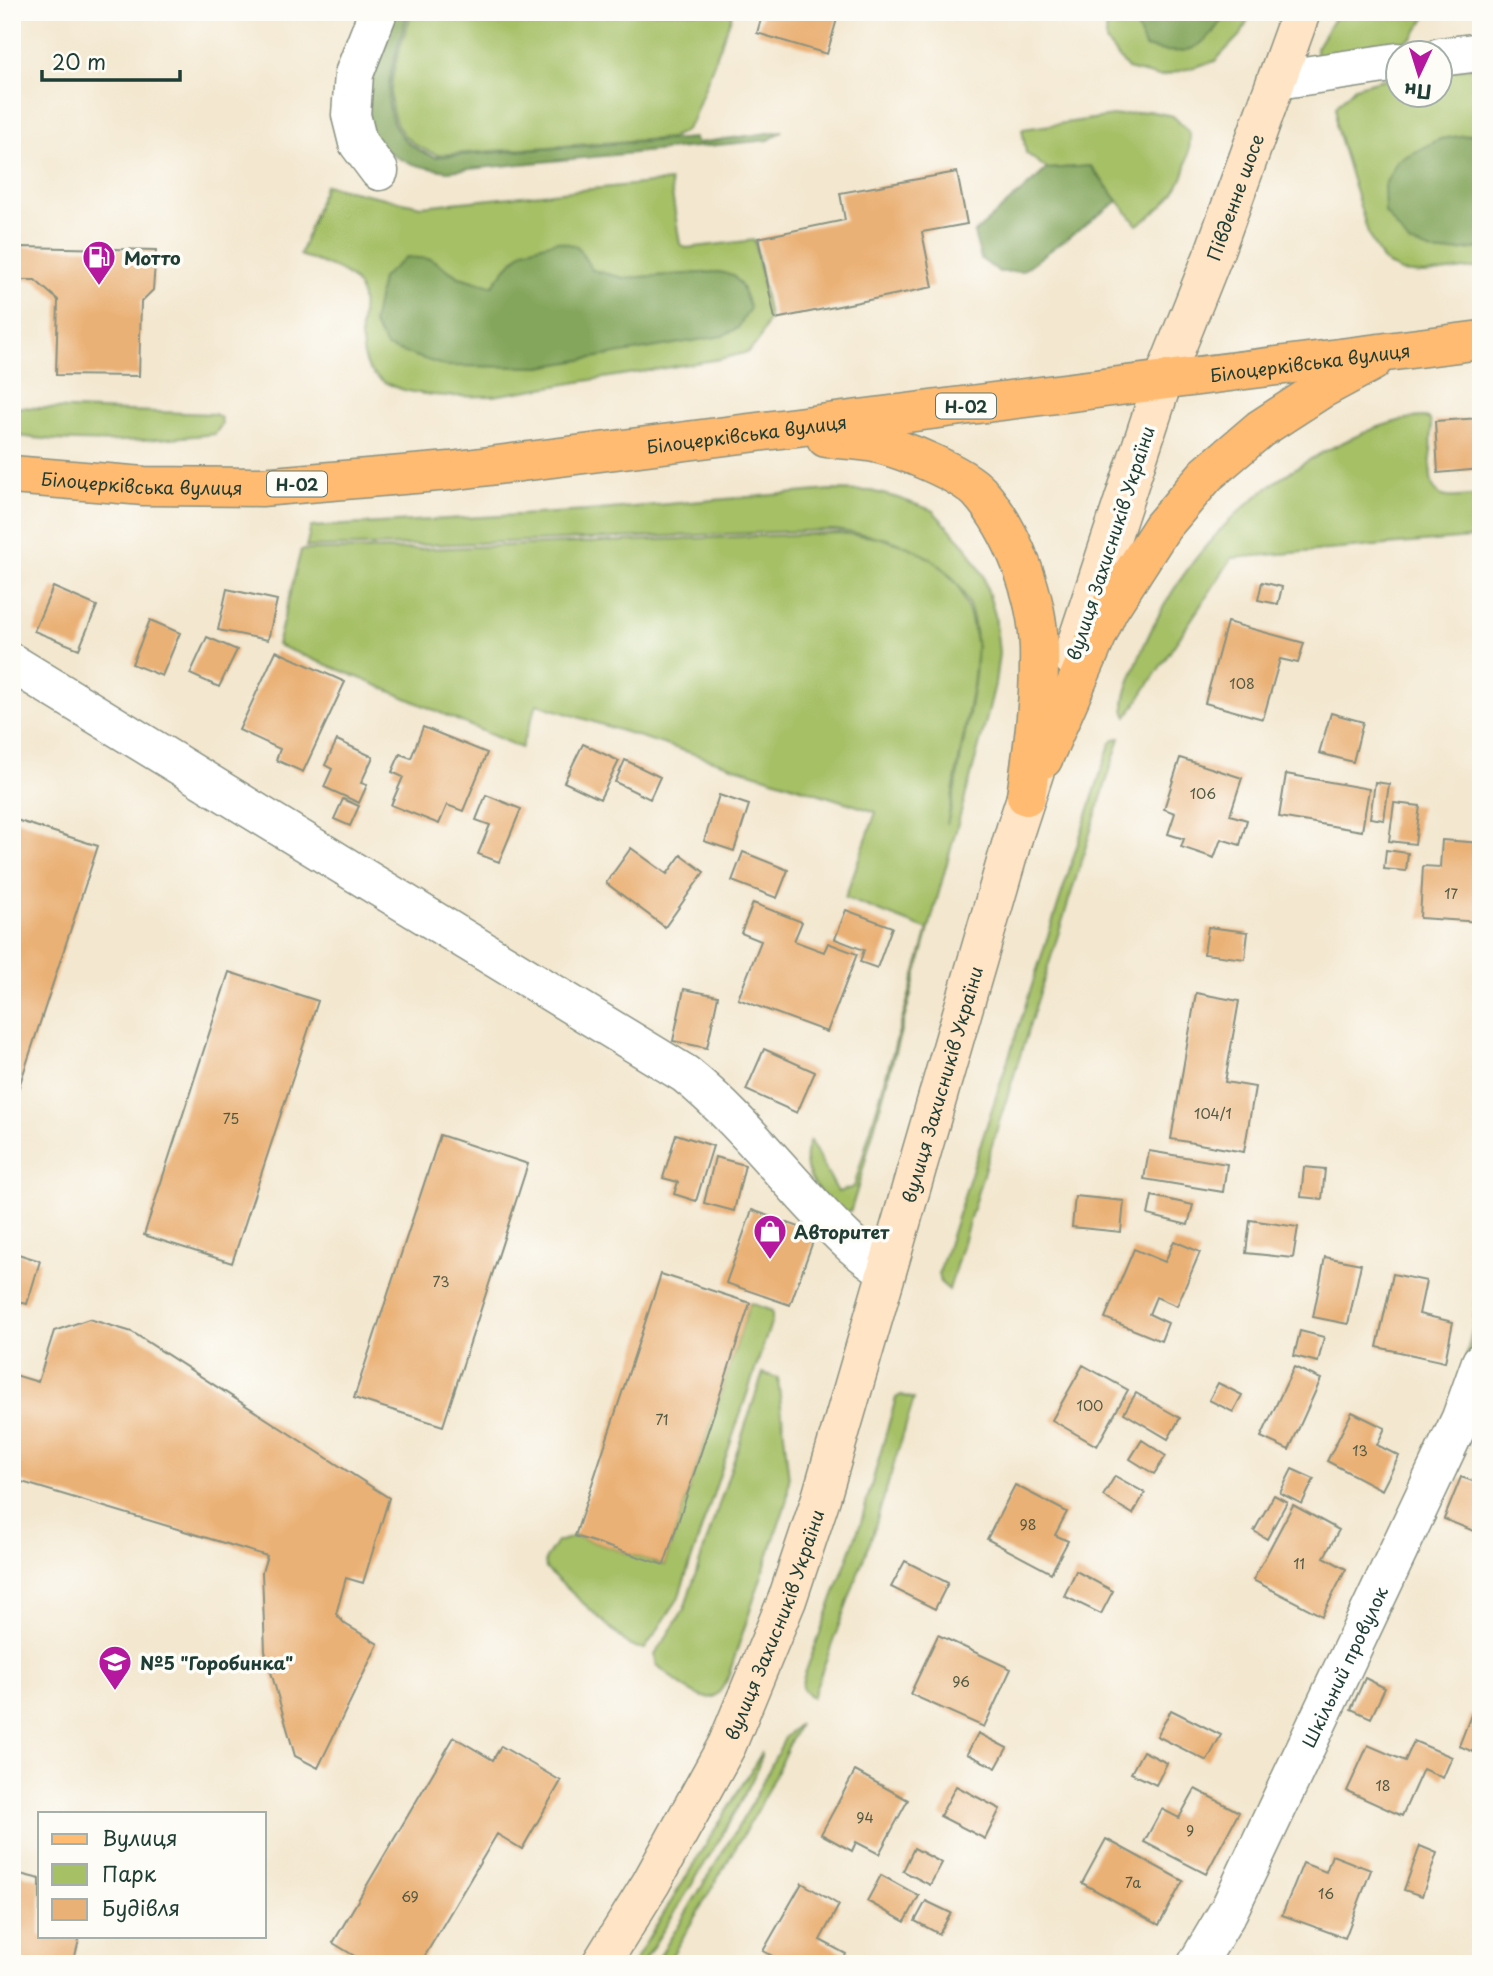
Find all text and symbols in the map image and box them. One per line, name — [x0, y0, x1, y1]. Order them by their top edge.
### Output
scale bar — [42, 38, 180, 82]
north arrow — [1384, 38, 1454, 108]
text: 20 m — [52, 45, 106, 77]
text: Пн — [1403, 77, 1432, 107]
street label: Південне шосе — [1199, 130, 1270, 264]
fuel station icon: Мотто — [80, 238, 118, 287]
place label: Мотто — [124, 244, 181, 271]
street label: Білоцерківська вулиця — [1208, 336, 1412, 388]
road number: Н-02 — [936, 394, 996, 418]
street label: Білоцерківська вулиця — [645, 407, 848, 459]
street label: вулиця Захисників України — [1059, 422, 1161, 664]
street label: Білоцерківська вулиця — [40, 464, 243, 500]
road number: Н-02 — [267, 471, 327, 496]
house number: 108 — [1229, 673, 1255, 694]
house number: 106 — [1190, 783, 1216, 804]
house number: 17 — [1444, 883, 1458, 904]
street label: вулиця Захисників України — [894, 963, 989, 1206]
house number: 104/1 — [1194, 1103, 1232, 1124]
house number: 75 — [223, 1108, 239, 1129]
shop icon: Авторитет — [751, 1212, 789, 1261]
place label: Авторитет — [794, 1218, 890, 1245]
house number: 73 — [433, 1271, 449, 1292]
house number: 100 — [1077, 1395, 1103, 1416]
house number: 71 — [655, 1409, 669, 1430]
house number: 13 — [1352, 1440, 1368, 1461]
street label: вулиця Захисників України — [717, 1506, 830, 1744]
house number: 98 — [1020, 1514, 1036, 1535]
house number: 11 — [1293, 1553, 1305, 1574]
street label: Шкільний провулок — [1294, 1581, 1394, 1752]
school or university icon: №5 "Горобинка" — [96, 1643, 134, 1692]
place label: №5 "Горобинка" — [140, 1649, 293, 1676]
house number: 96 — [952, 1671, 970, 1692]
house number: 18 — [1375, 1775, 1391, 1796]
house number: 94 — [856, 1807, 874, 1828]
legend — [38, 1812, 266, 1938]
house number: 9 — [1186, 1820, 1194, 1841]
text: Вулиця — [102, 1821, 178, 1853]
text: Парк — [102, 1857, 157, 1889]
house number: 7а — [1125, 1872, 1141, 1893]
house number: 16 — [1318, 1883, 1334, 1904]
house number: 69 — [401, 1886, 419, 1907]
text: Будівля — [102, 1891, 180, 1923]

